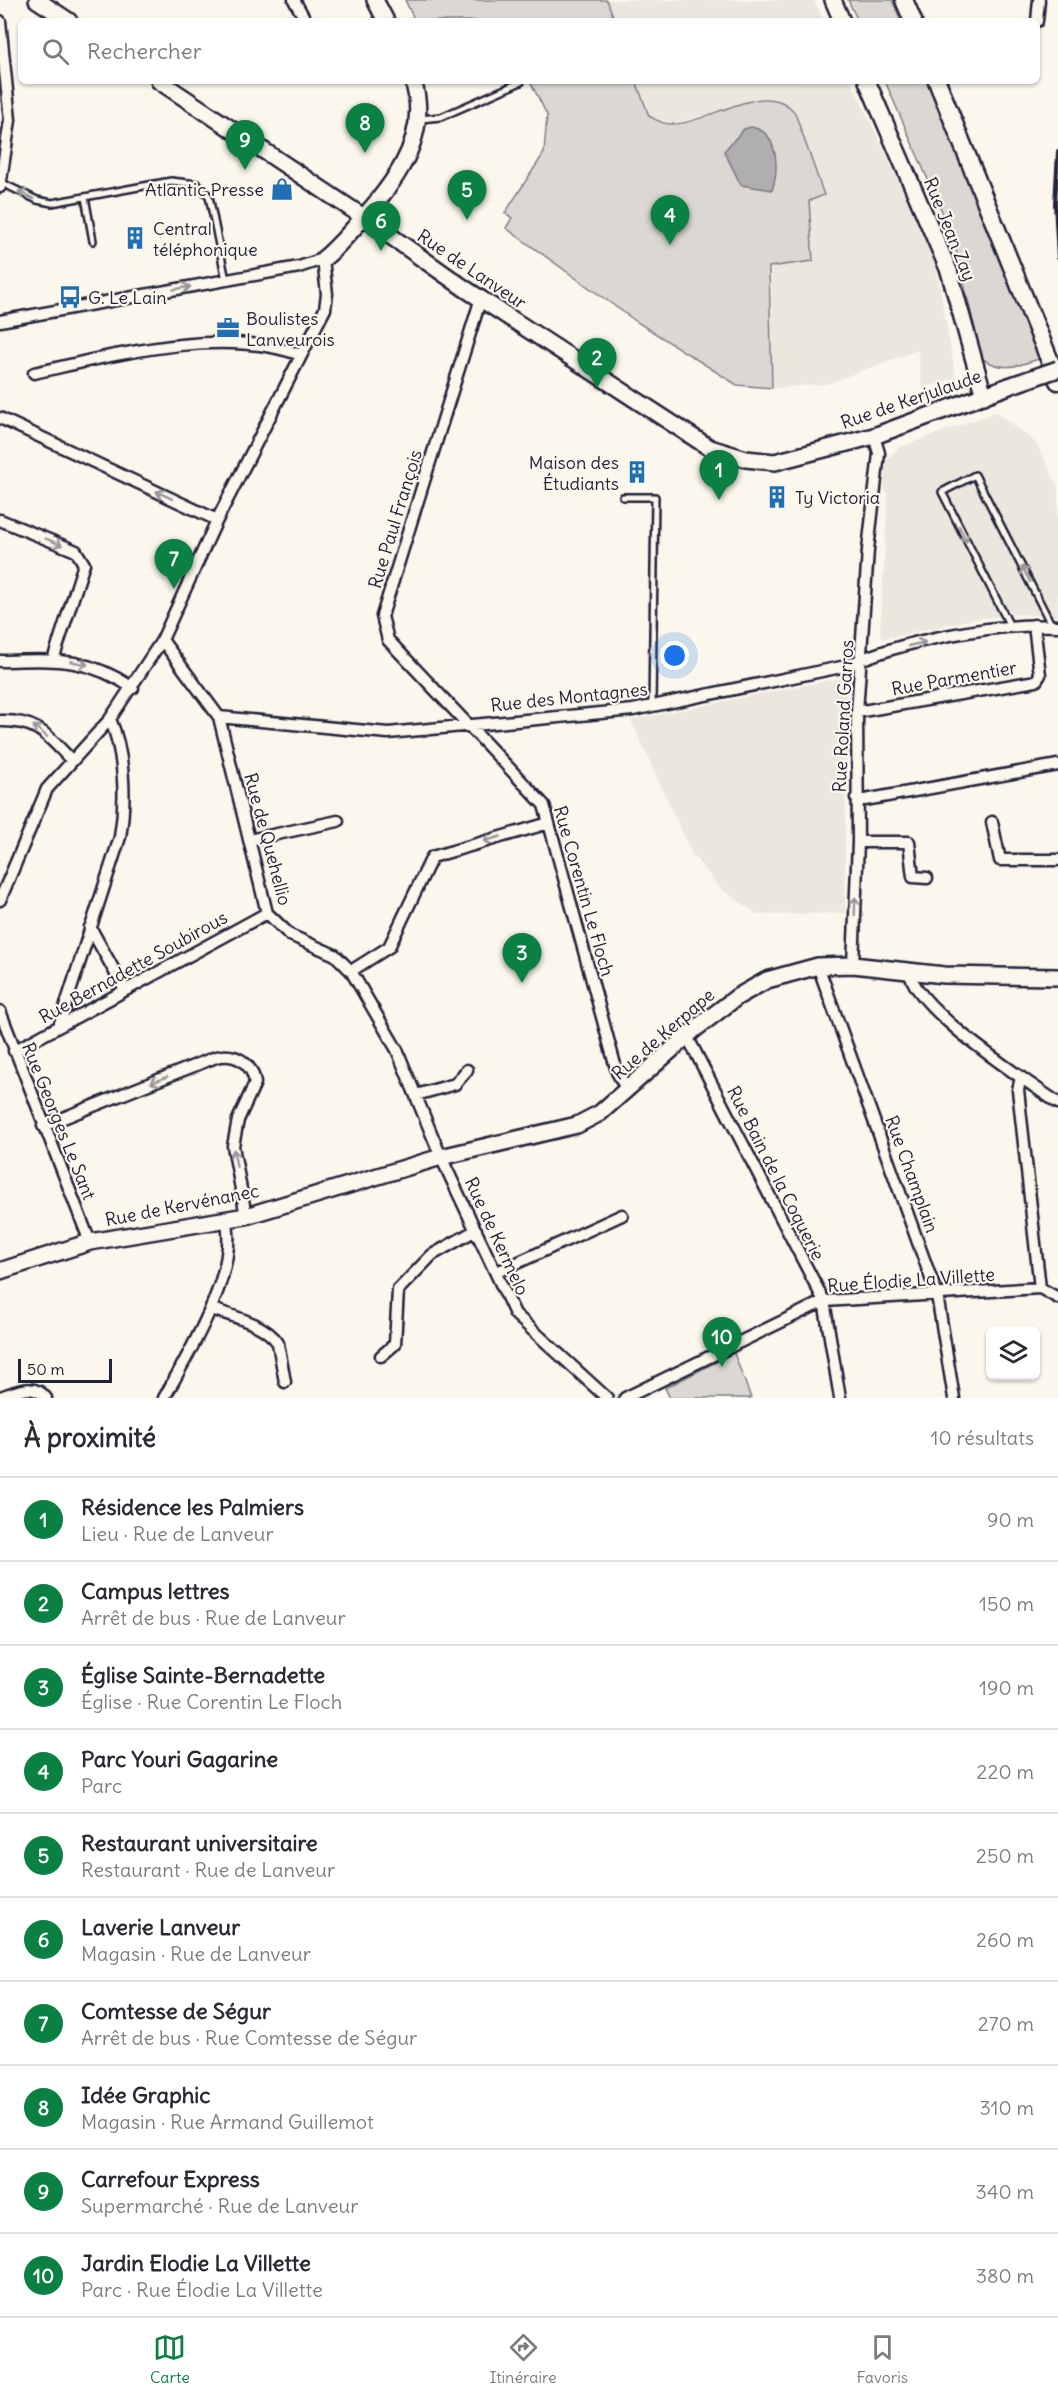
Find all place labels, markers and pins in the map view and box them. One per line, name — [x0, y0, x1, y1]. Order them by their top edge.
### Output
pin: 8 — [346, 104, 385, 153]
pin: 9 — [226, 120, 264, 170]
pin: 5 — [448, 170, 486, 220]
shop icon: Atlantic Presse — [269, 176, 295, 202]
place label: Atlantic Presse — [145, 178, 264, 201]
pin: 4 — [650, 196, 690, 245]
pin: 6 — [362, 202, 400, 251]
place label: Central téléphonique — [153, 217, 258, 261]
building icon: Central téléphonique — [122, 225, 148, 251]
bus stop icon: G. Le Lain — [57, 284, 83, 310]
place label: G. Le Lain — [88, 286, 167, 309]
place label: Boulistes Lanveurois — [246, 307, 335, 351]
office icon: Boulistes Lanveurois — [215, 315, 241, 341]
pin: 2 — [578, 338, 616, 388]
pin: 1 — [700, 450, 738, 500]
place label: Maison des Étudiants — [529, 451, 619, 495]
building icon: Maison des Étudiants — [624, 459, 650, 485]
building icon: Ty Victoria — [764, 484, 790, 510]
place label: Ty Victoria — [795, 486, 880, 509]
pin: 7 — [154, 540, 194, 589]
pin: 3 — [502, 934, 542, 983]
pin: 10 — [702, 1318, 742, 1367]

